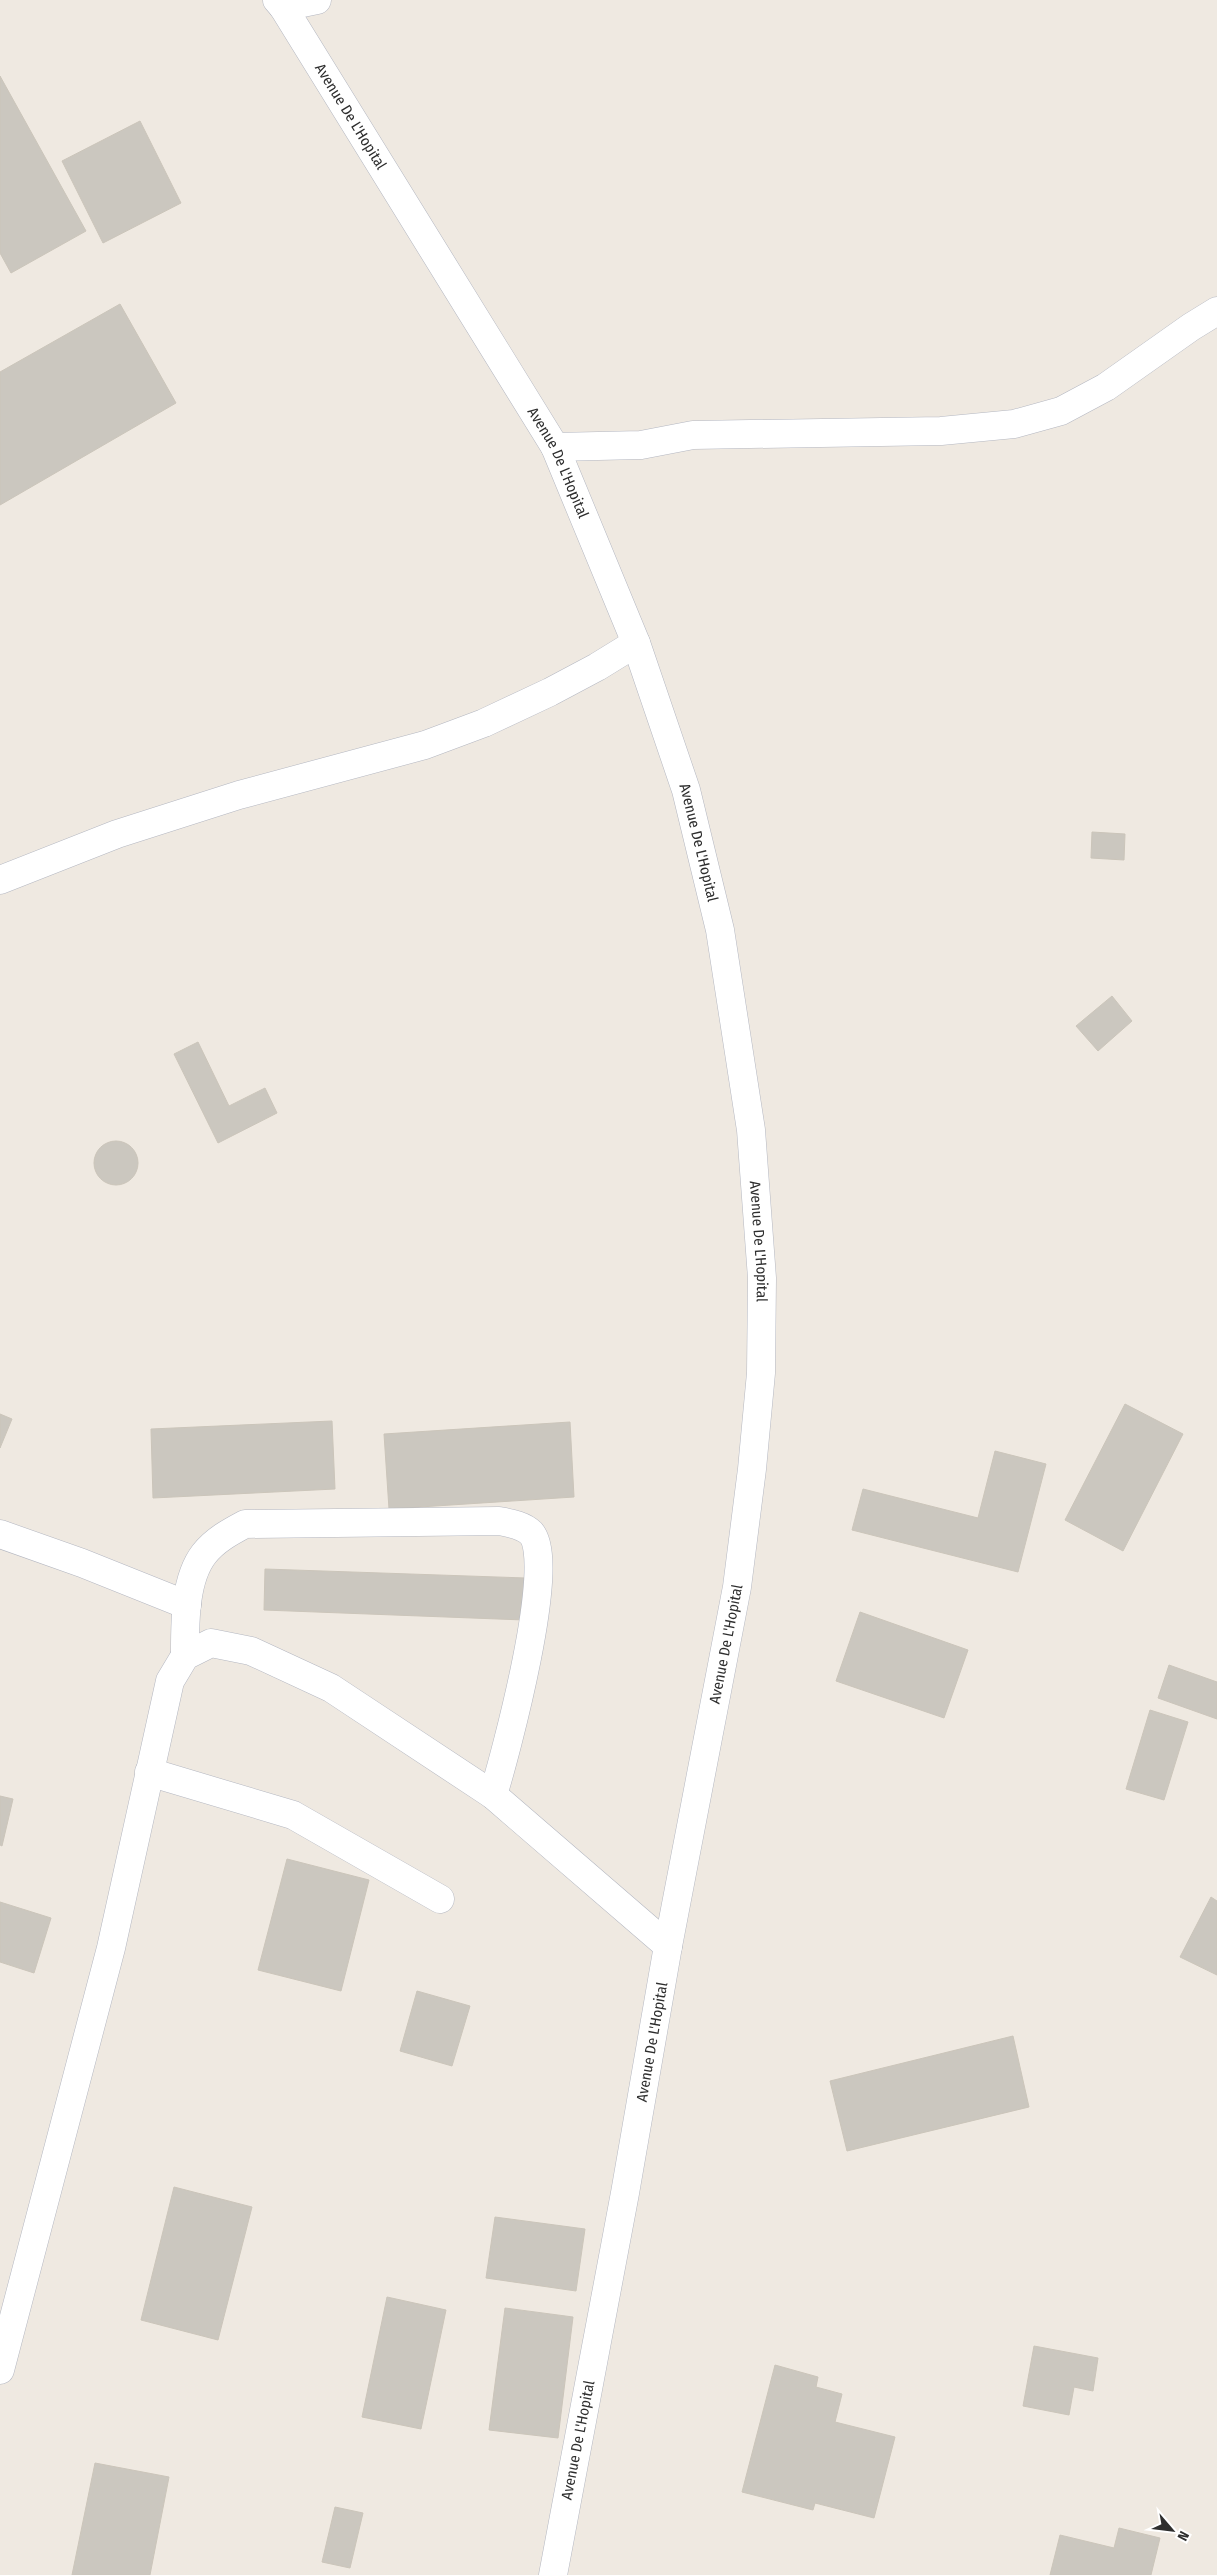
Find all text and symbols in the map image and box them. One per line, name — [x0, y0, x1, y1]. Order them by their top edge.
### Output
street label: Avenue De L'Hopital — [311, 60, 390, 173]
street label: Avenue De L'Hopital — [524, 404, 592, 521]
street label: Avenue De L'Hopital — [675, 781, 722, 904]
street label: Avenue De L'Hopital — [746, 1180, 771, 1302]
street label: Avenue De L'Hopital — [706, 1583, 746, 1705]
street label: Avenue De L'Hopital — [633, 1981, 671, 2103]
street label: Avenue De L'Hopital — [558, 2379, 598, 2501]
north arrow — [1147, 2505, 1197, 2555]
text: N — [1174, 2528, 1193, 2544]

